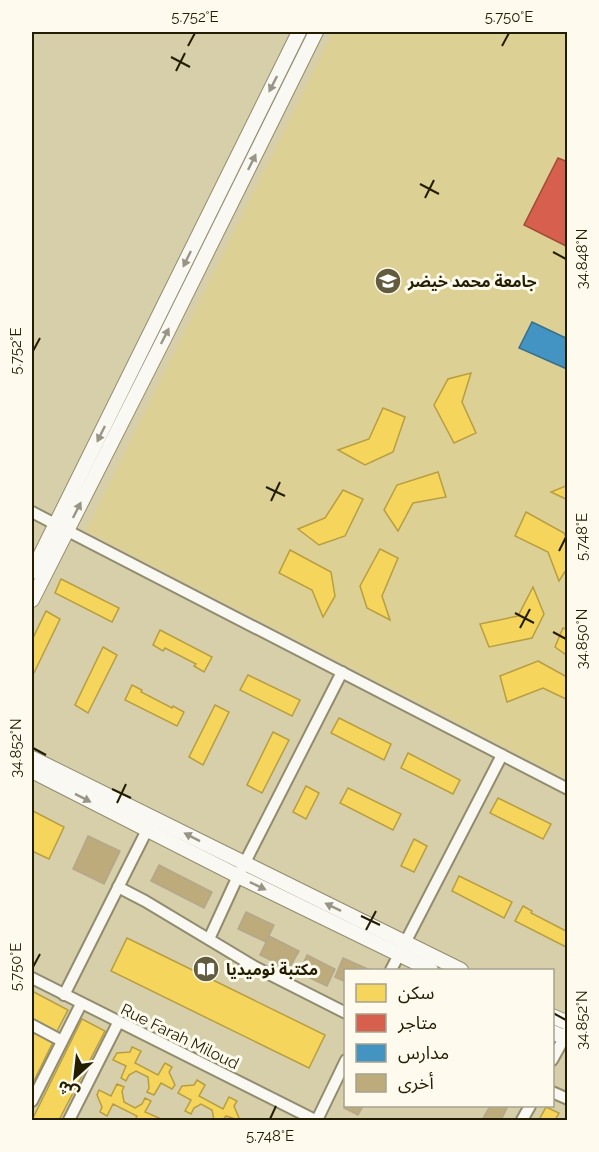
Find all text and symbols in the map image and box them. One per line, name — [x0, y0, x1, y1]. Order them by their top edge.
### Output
text: 5.752°E — [171, 8, 219, 26]
text: 5.750°E — [485, 8, 533, 26]
one-way arrow — [268, 75, 278, 92]
one-way arrow — [247, 153, 256, 170]
text: 34.848°N — [573, 229, 591, 289]
one-way arrow — [183, 250, 193, 268]
school or university icon: جامعة محمد خيضر — [373, 266, 403, 296]
place label: جامعة محمد خيضر — [407, 272, 537, 291]
text: 5.752°E — [7, 327, 25, 375]
one-way arrow — [160, 328, 170, 345]
one-way arrow — [96, 425, 105, 442]
one-way arrow — [71, 501, 81, 519]
text: 5.748°E — [573, 513, 591, 561]
text: 34.850°N — [573, 609, 591, 669]
text: 34.852°N — [7, 718, 25, 778]
one-way arrow — [75, 793, 92, 803]
one-way arrow — [184, 832, 201, 842]
one-way arrow — [249, 881, 266, 890]
one-way arrow — [324, 903, 342, 913]
text: 5.750°E — [7, 943, 25, 991]
library icon: مكتبة نوميديا — [191, 954, 221, 984]
place label: مكتبة نوميديا — [226, 960, 318, 979]
legend — [344, 969, 554, 1107]
text: سكن — [398, 982, 434, 1004]
text: 34.852°N — [573, 990, 591, 1050]
street label: Rue Farah Miloud — [118, 1000, 242, 1073]
text: متاجر — [397, 1012, 437, 1034]
text: مدارس — [398, 1042, 449, 1064]
north arrow — [45, 1047, 105, 1107]
text: أخرى — [398, 1072, 434, 1094]
text: ش — [54, 1076, 82, 1103]
text: 5.748°E — [246, 1127, 294, 1145]

